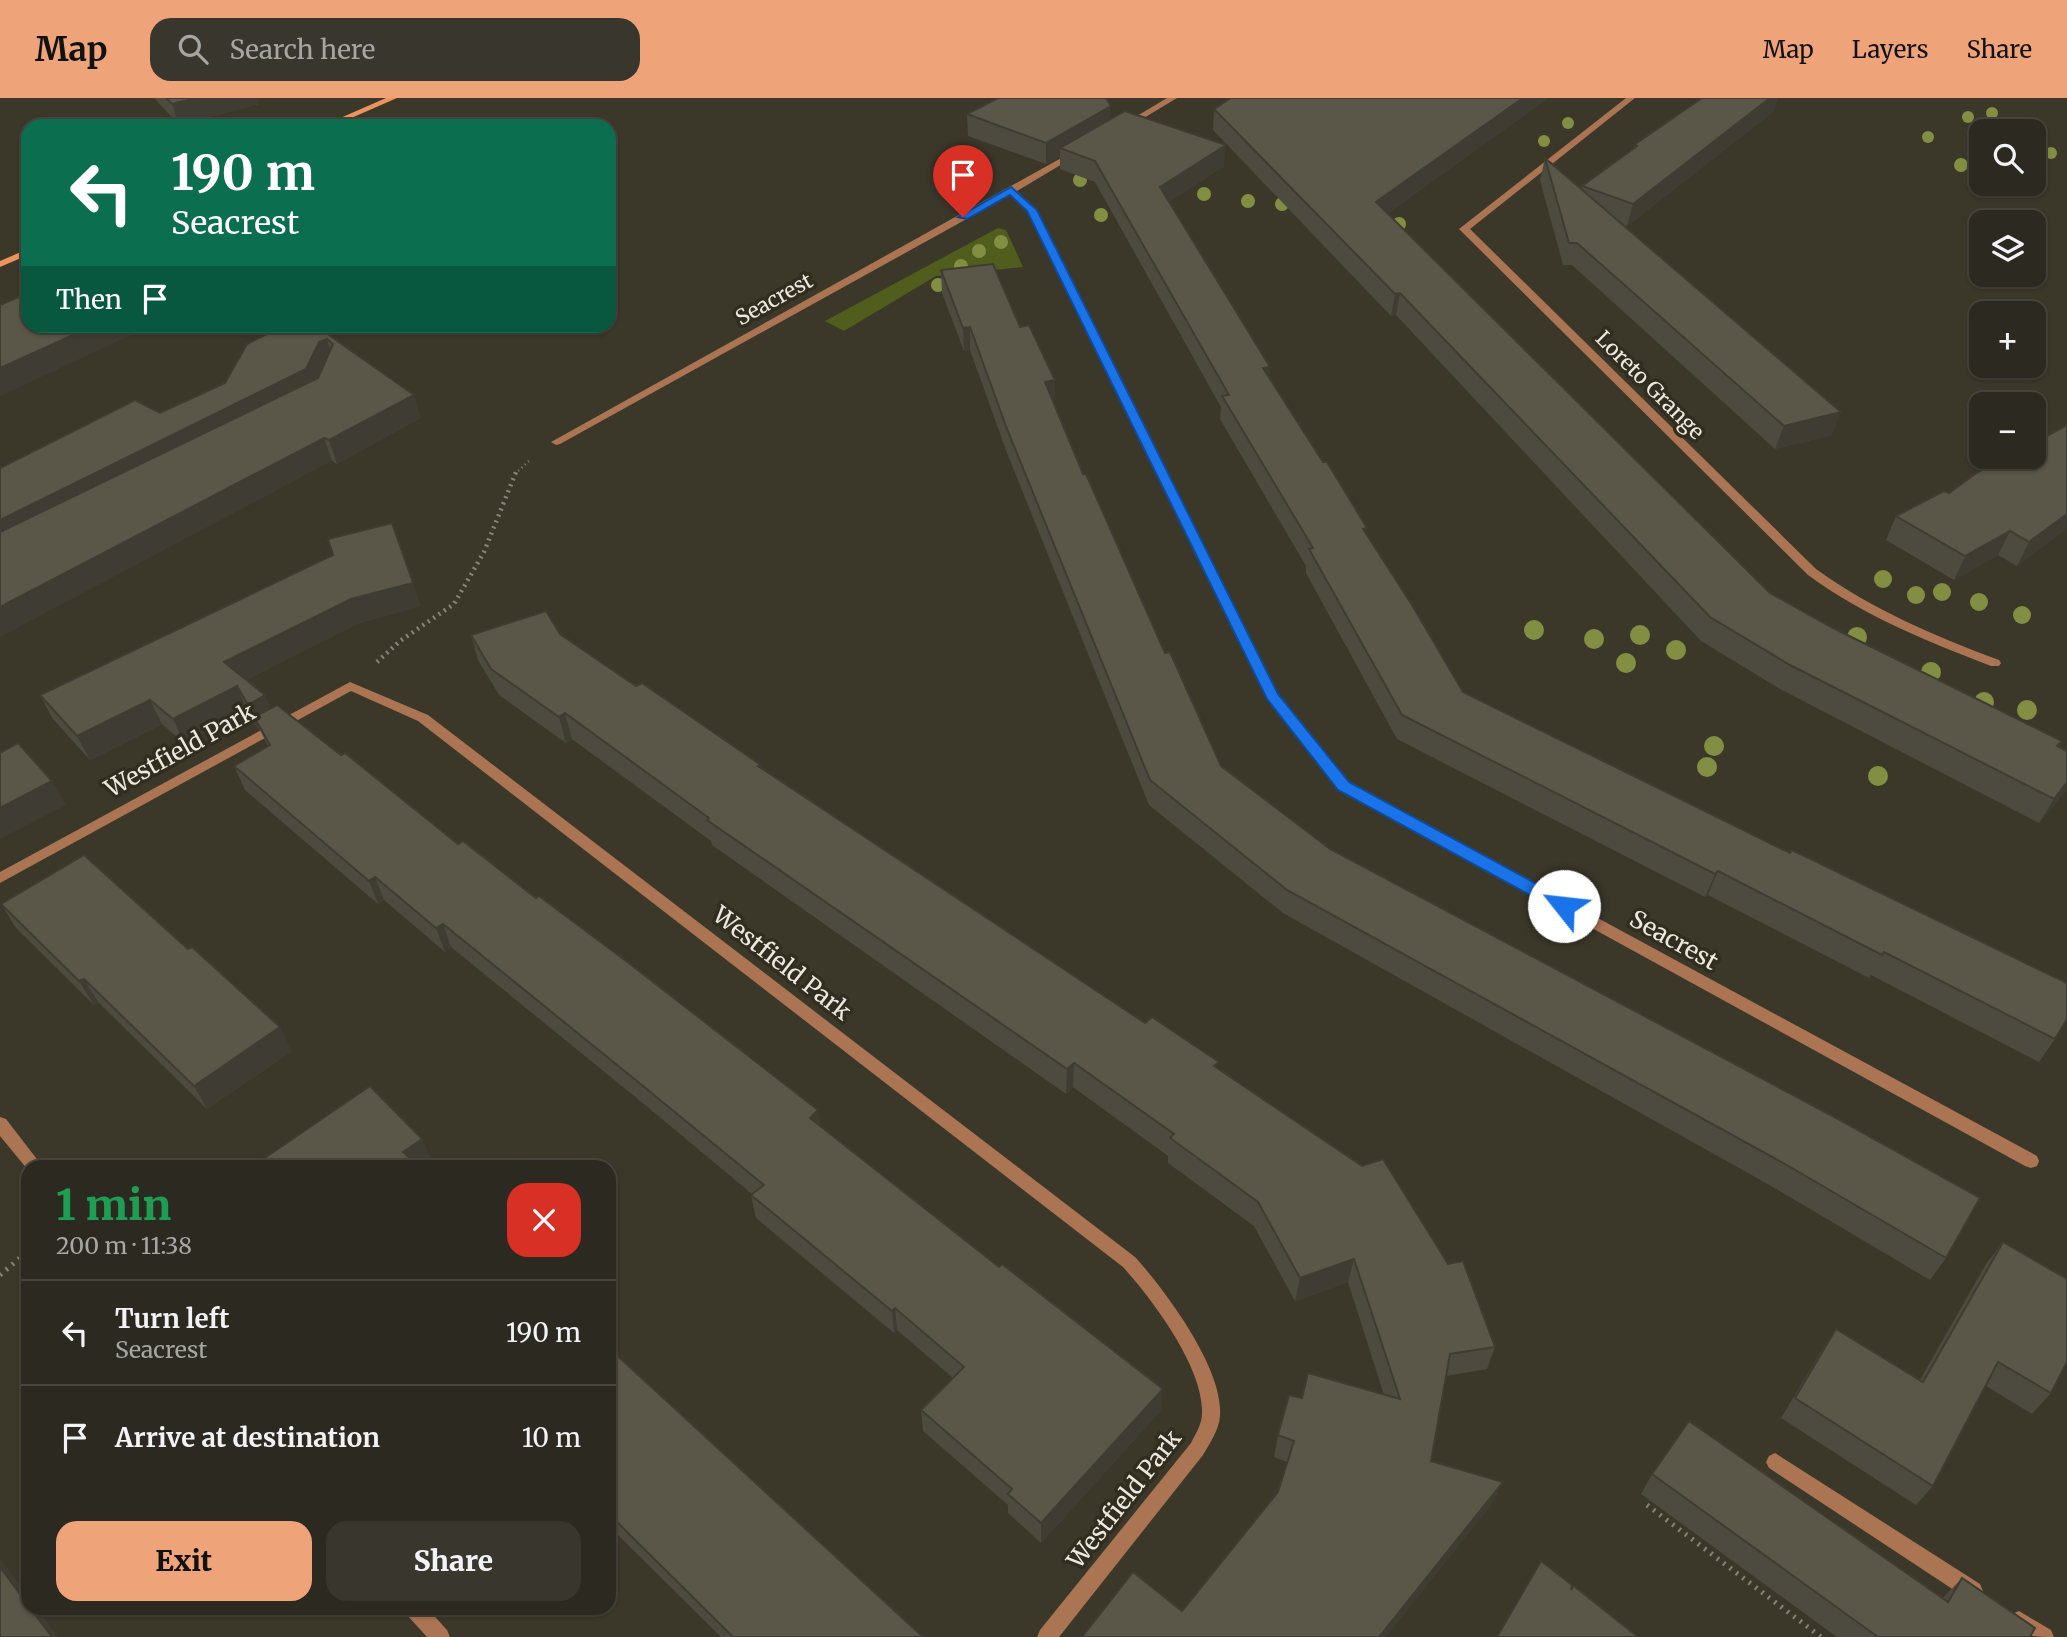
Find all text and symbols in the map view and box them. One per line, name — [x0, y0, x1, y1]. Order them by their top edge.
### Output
search box — [150, 18, 640, 81]
text: Map — [35, 29, 108, 70]
icon: search — [174, 30, 212, 68]
text: Search here — [230, 33, 375, 66]
text: Map — [1763, 34, 1814, 65]
text: Layers — [1852, 34, 1928, 65]
text: Share — [1966, 34, 2032, 65]
map controls — [1969, 119, 2046, 469]
button: search — [1969, 119, 2046, 196]
text: 190 m — [171, 142, 315, 203]
pin — [933, 145, 993, 217]
icon: left — [56, 147, 147, 238]
icon: arrive — [944, 156, 982, 194]
text: Seacrest — [171, 203, 299, 243]
button: layers — [1969, 210, 2046, 287]
street label: Seacrest — [731, 267, 817, 331]
icon: arrive — [136, 280, 174, 318]
text: Then — [56, 283, 122, 316]
button: + — [1969, 301, 2046, 378]
street label: Loreto Grange — [1590, 325, 1710, 445]
button: − — [1969, 392, 2046, 469]
street label: Westfield Park — [98, 695, 261, 805]
position arrow — [1527, 869, 1601, 943]
street label: Westfield Park — [706, 899, 858, 1027]
street label: Seacrest — [1624, 903, 1724, 977]
text: 1 min — [56, 1179, 171, 1231]
button: close — [507, 1183, 581, 1257]
text: 200 m · 11:38 — [56, 1231, 192, 1260]
text: Turn left — [115, 1302, 229, 1335]
icon: left — [56, 1314, 94, 1352]
text: 190 m — [506, 1316, 581, 1349]
text: Seacrest — [115, 1335, 207, 1364]
icon: arrive — [56, 1419, 94, 1457]
text: Arrive at destination — [115, 1421, 380, 1454]
text: 10 m — [522, 1421, 581, 1454]
street label: Westfield Park — [1060, 1423, 1188, 1575]
button: Exit — [56, 1521, 312, 1601]
button: Share — [326, 1521, 581, 1601]

